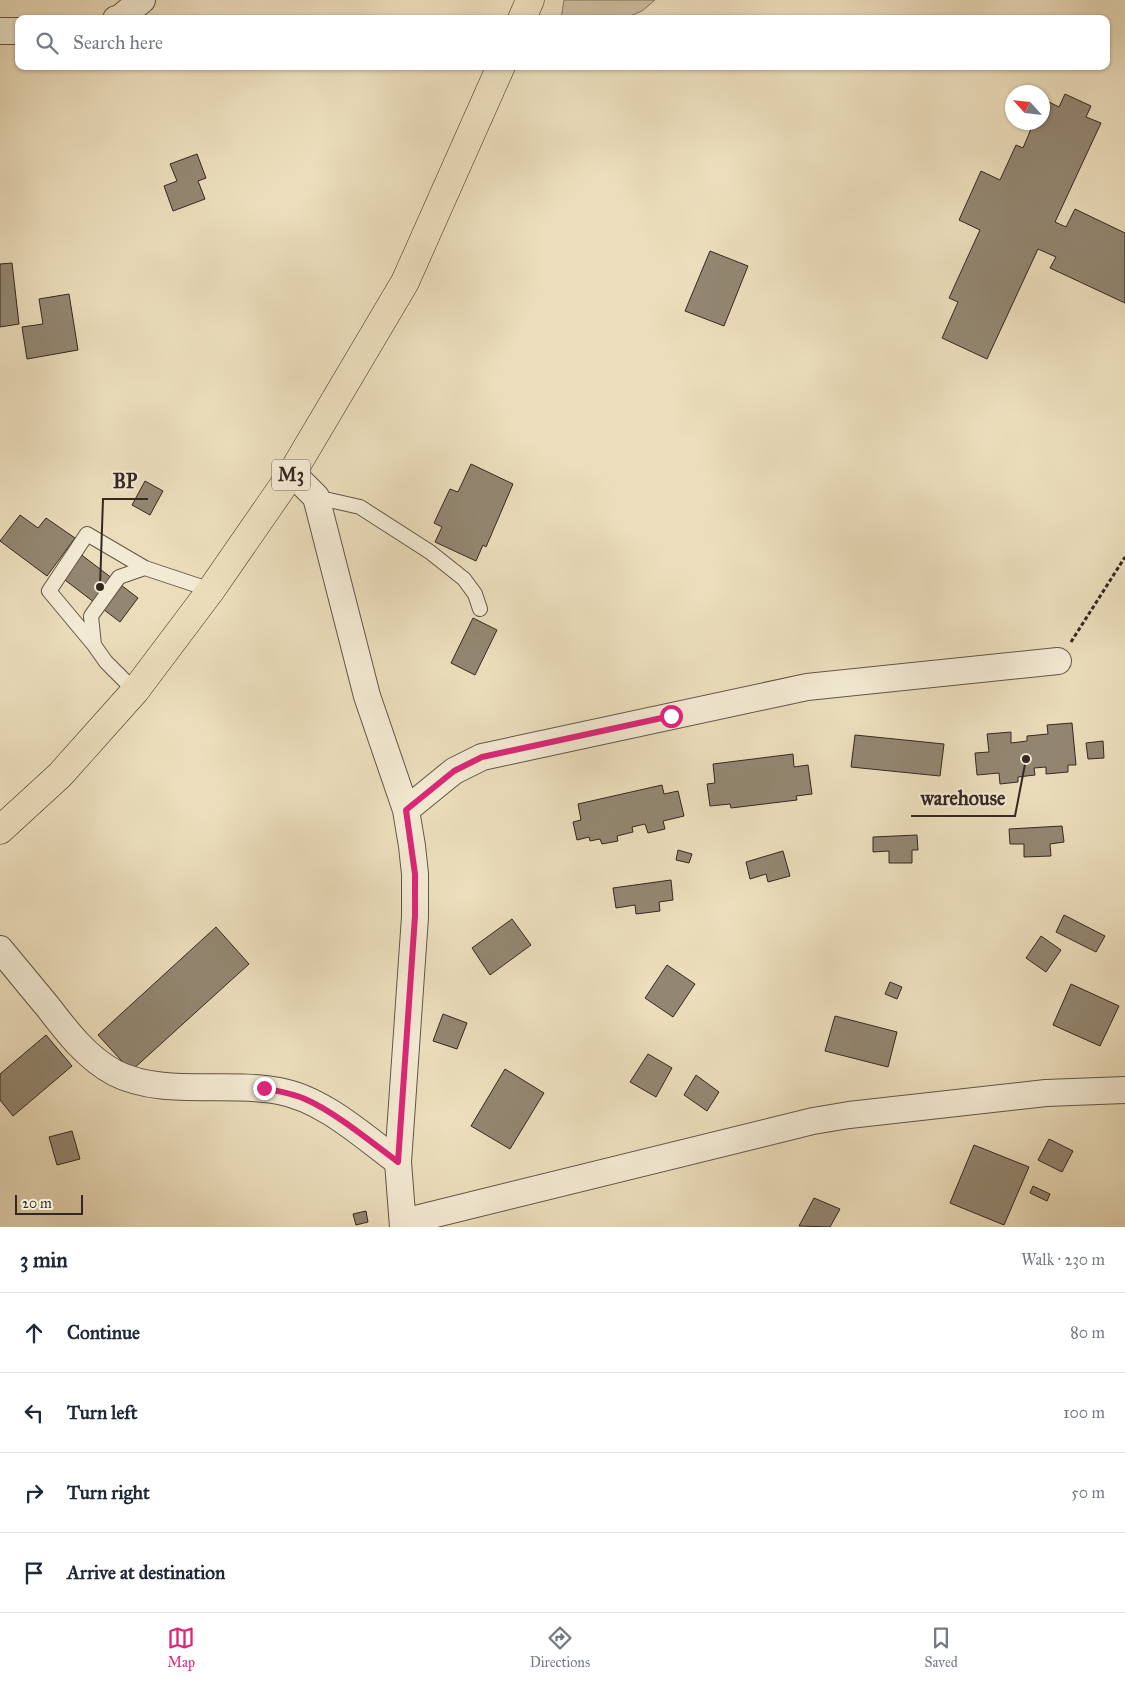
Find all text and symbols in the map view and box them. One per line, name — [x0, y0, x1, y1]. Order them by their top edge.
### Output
search box — [15, 15, 1110, 70]
icon: search — [33, 29, 61, 57]
text: Search here — [73, 31, 163, 54]
north arrow — [1005, 85, 1050, 130]
road number: M3 — [272, 460, 310, 490]
callout: BP — [103, 464, 148, 499]
text: BP — [113, 469, 138, 493]
route start — [660, 705, 683, 728]
callout: warehouse — [911, 781, 1015, 816]
text: warehouse — [920, 786, 1006, 810]
route end — [253, 1077, 276, 1100]
scale bar — [15, 1192, 82, 1215]
text: 20 m — [22, 1195, 52, 1212]
text: 3 min — [20, 1247, 68, 1273]
text: Walk · 230 m — [1021, 1250, 1105, 1269]
icon: ahead — [20, 1319, 48, 1347]
text: Continue — [67, 1321, 140, 1344]
text: 80 m — [1070, 1323, 1105, 1342]
icon: left — [20, 1399, 48, 1427]
text: Turn left — [67, 1401, 137, 1424]
text: 100 m — [1063, 1403, 1105, 1422]
icon: right — [20, 1479, 48, 1507]
text: Turn right — [67, 1481, 150, 1504]
text: 50 m — [1071, 1483, 1105, 1502]
icon: arrive — [20, 1559, 48, 1587]
text: Arrive at destination — [67, 1561, 225, 1584]
tab: Map — [167, 1624, 195, 1671]
tab: Directions — [530, 1624, 590, 1671]
tab: Saved — [925, 1624, 958, 1671]

